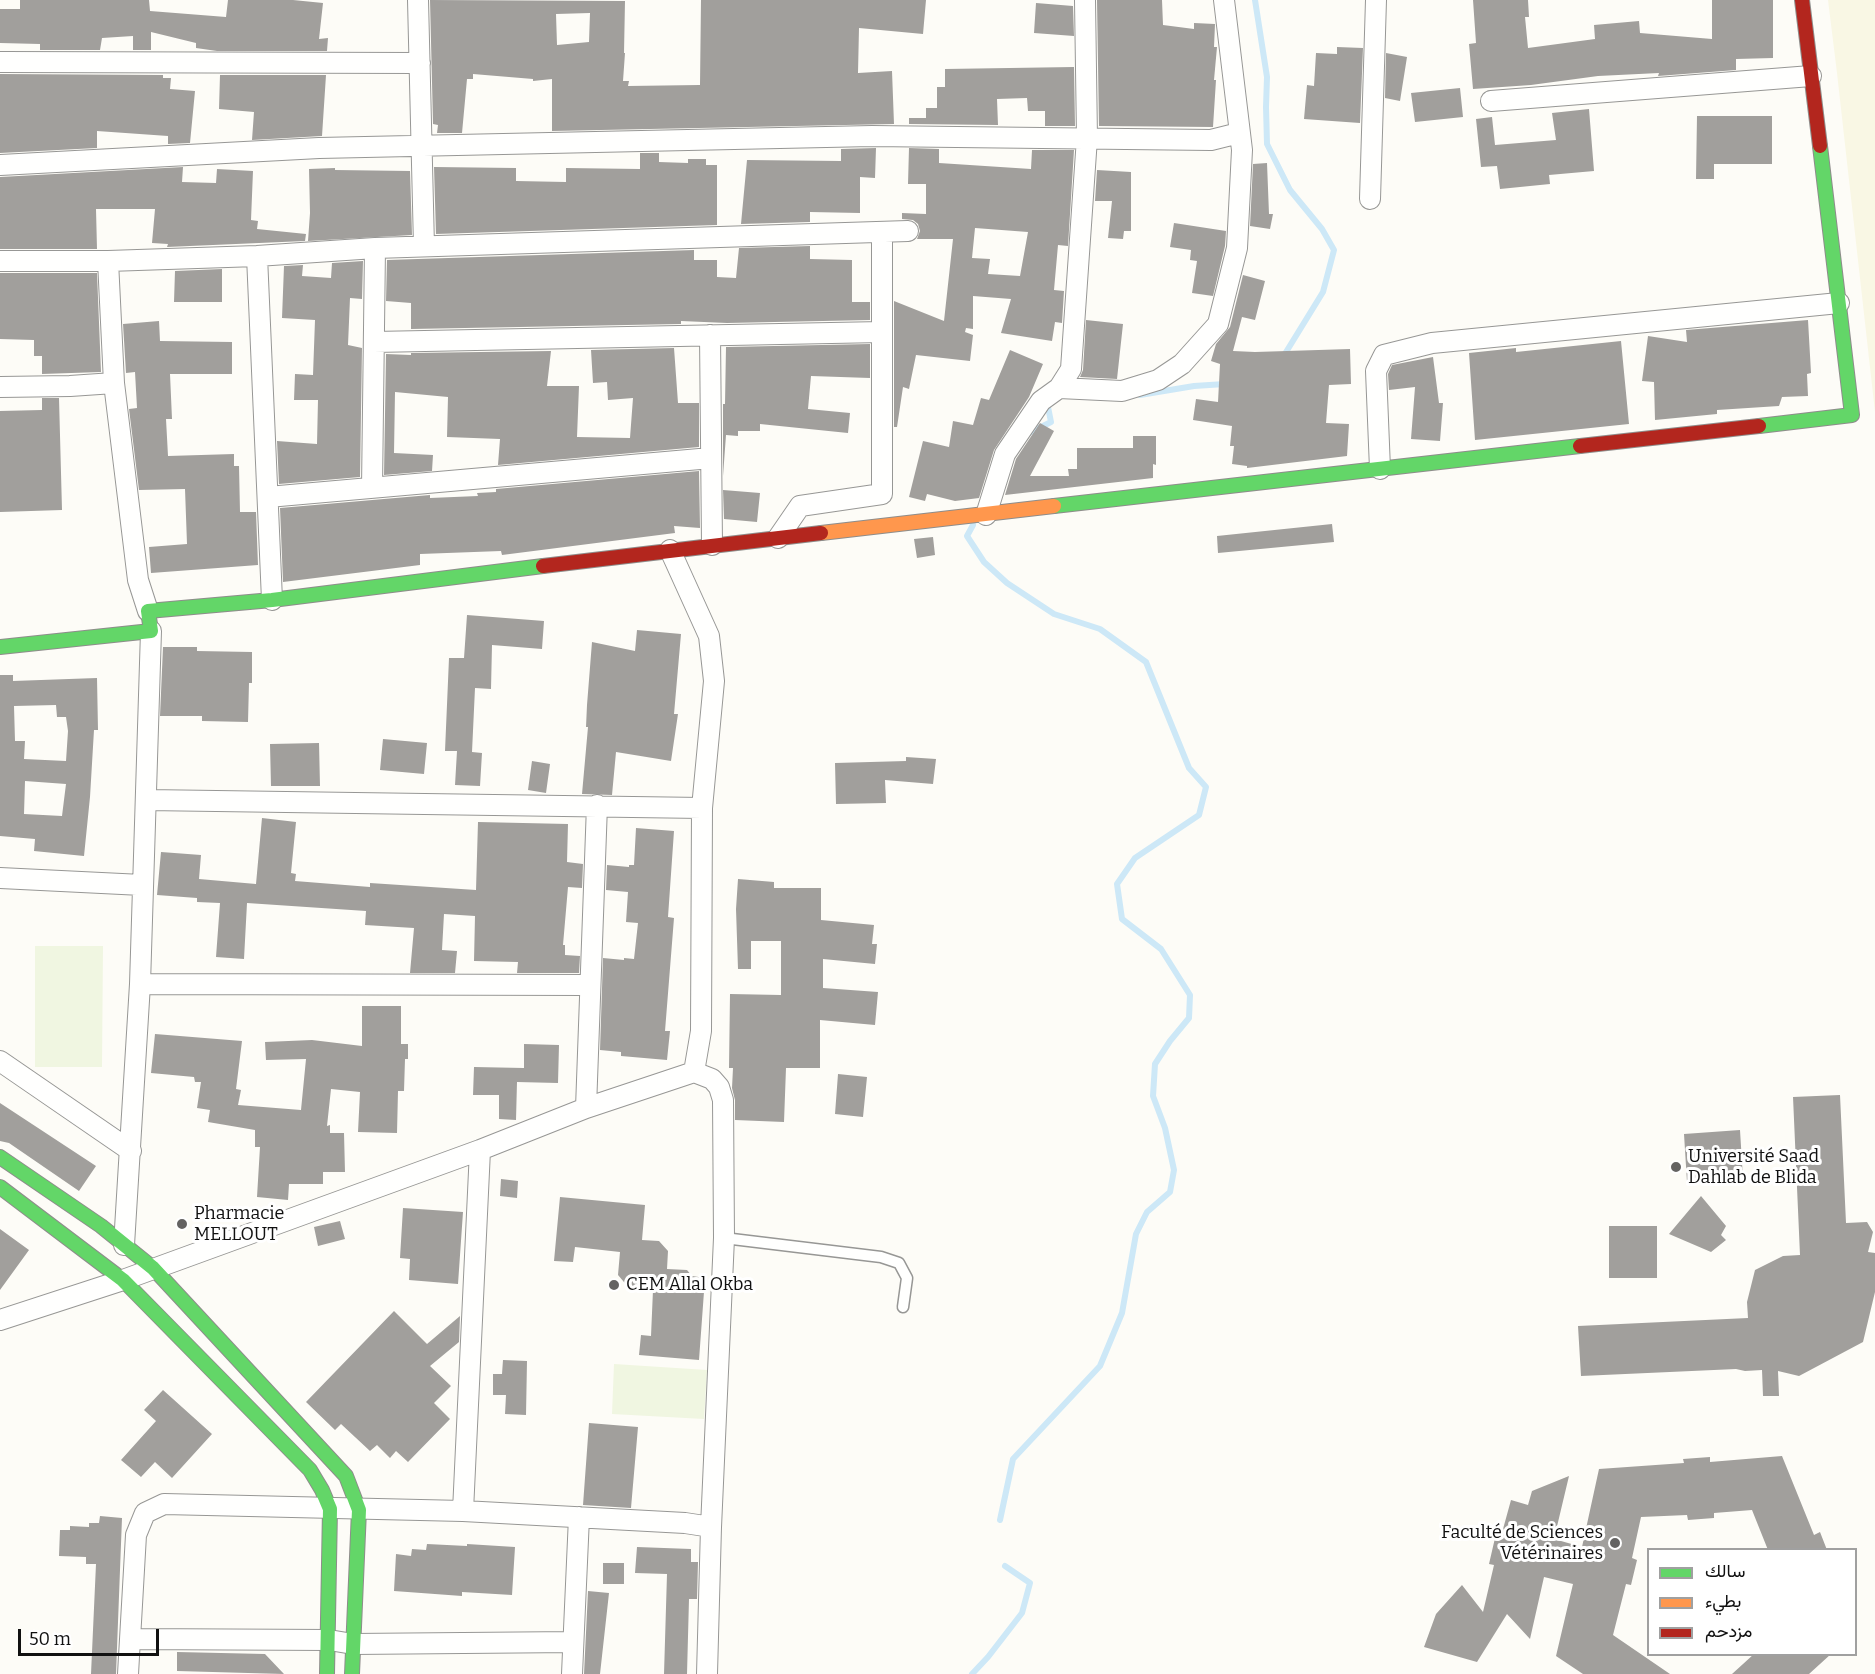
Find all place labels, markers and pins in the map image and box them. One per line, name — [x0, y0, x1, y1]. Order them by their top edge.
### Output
place label: Université Saad Dahlab de Blida — [1688, 1146, 1819, 1188]
marker: Université Saad Dahlab de Blida — [1669, 1160, 1683, 1174]
place label: Pharmacie MELLOUT — [194, 1203, 284, 1246]
marker: Pharmacie MELLOUT — [175, 1217, 189, 1231]
place label: CEM Allal Okba — [626, 1274, 753, 1296]
marker: CEM Allal Okba — [607, 1278, 621, 1292]
place label: Faculté de Sciences Vétérinaires — [1441, 1522, 1603, 1564]
marker: Faculté de Sciences Vétérinaires — [1608, 1536, 1622, 1550]

